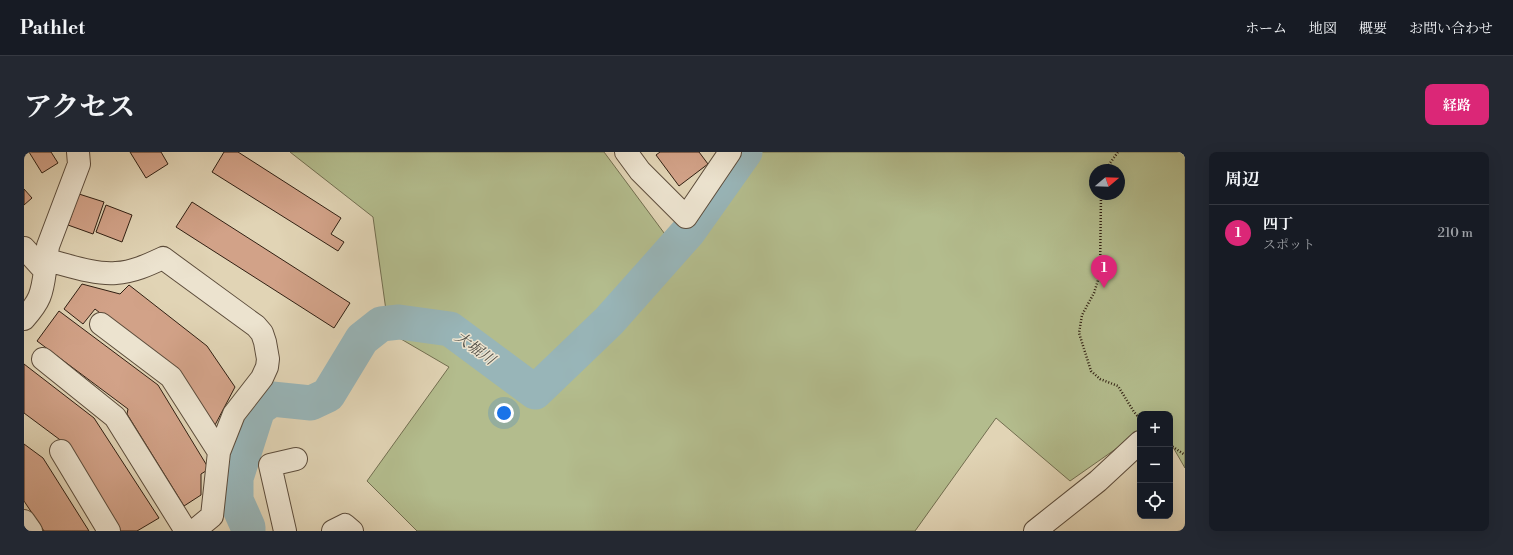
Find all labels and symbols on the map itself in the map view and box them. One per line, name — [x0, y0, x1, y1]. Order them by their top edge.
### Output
north arrow — [1089, 164, 1125, 200]
pin: 1 — [1091, 255, 1117, 288]
water label: 大堀川 — [451, 327, 500, 370]
your location — [494, 403, 514, 423]

